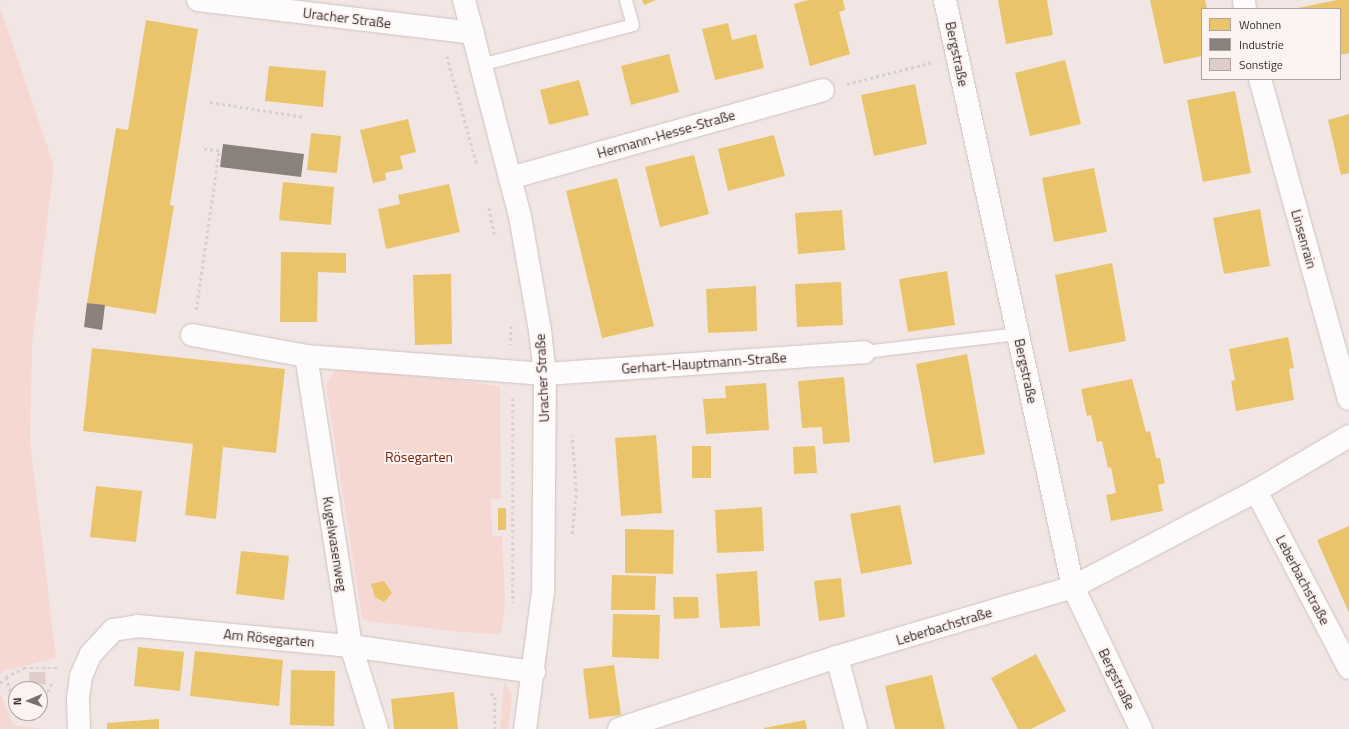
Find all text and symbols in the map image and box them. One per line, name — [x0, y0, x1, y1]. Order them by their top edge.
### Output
street label: Uracher Straße — [302, 4, 392, 32]
legend — [1201, 8, 1341, 80]
text: Wohnen — [1239, 15, 1281, 34]
street label: Bergstraße — [942, 20, 972, 88]
text: Industrie — [1239, 35, 1284, 54]
text: Sonstige — [1239, 55, 1283, 74]
street label: Hermann-Hesse-Straße — [595, 106, 737, 162]
street label: Linsenrain — [1288, 207, 1320, 271]
street label: Uracher Straße — [531, 333, 553, 423]
street label: Bergstraße — [1011, 337, 1041, 405]
street label: Gerhart-Hauptmann-Straße — [621, 349, 787, 377]
park label: Rösegarten — [385, 449, 453, 465]
street label: Kugelwasenweg — [319, 495, 351, 593]
street label: Leberbachstraße — [1272, 532, 1334, 628]
street label: Leberbachstraße — [894, 603, 994, 649]
street label: Am Rösegarten — [223, 626, 315, 650]
street label: Bergstraße — [1095, 646, 1139, 712]
north arrow — [8, 681, 48, 721]
text: N — [9, 697, 25, 705]

